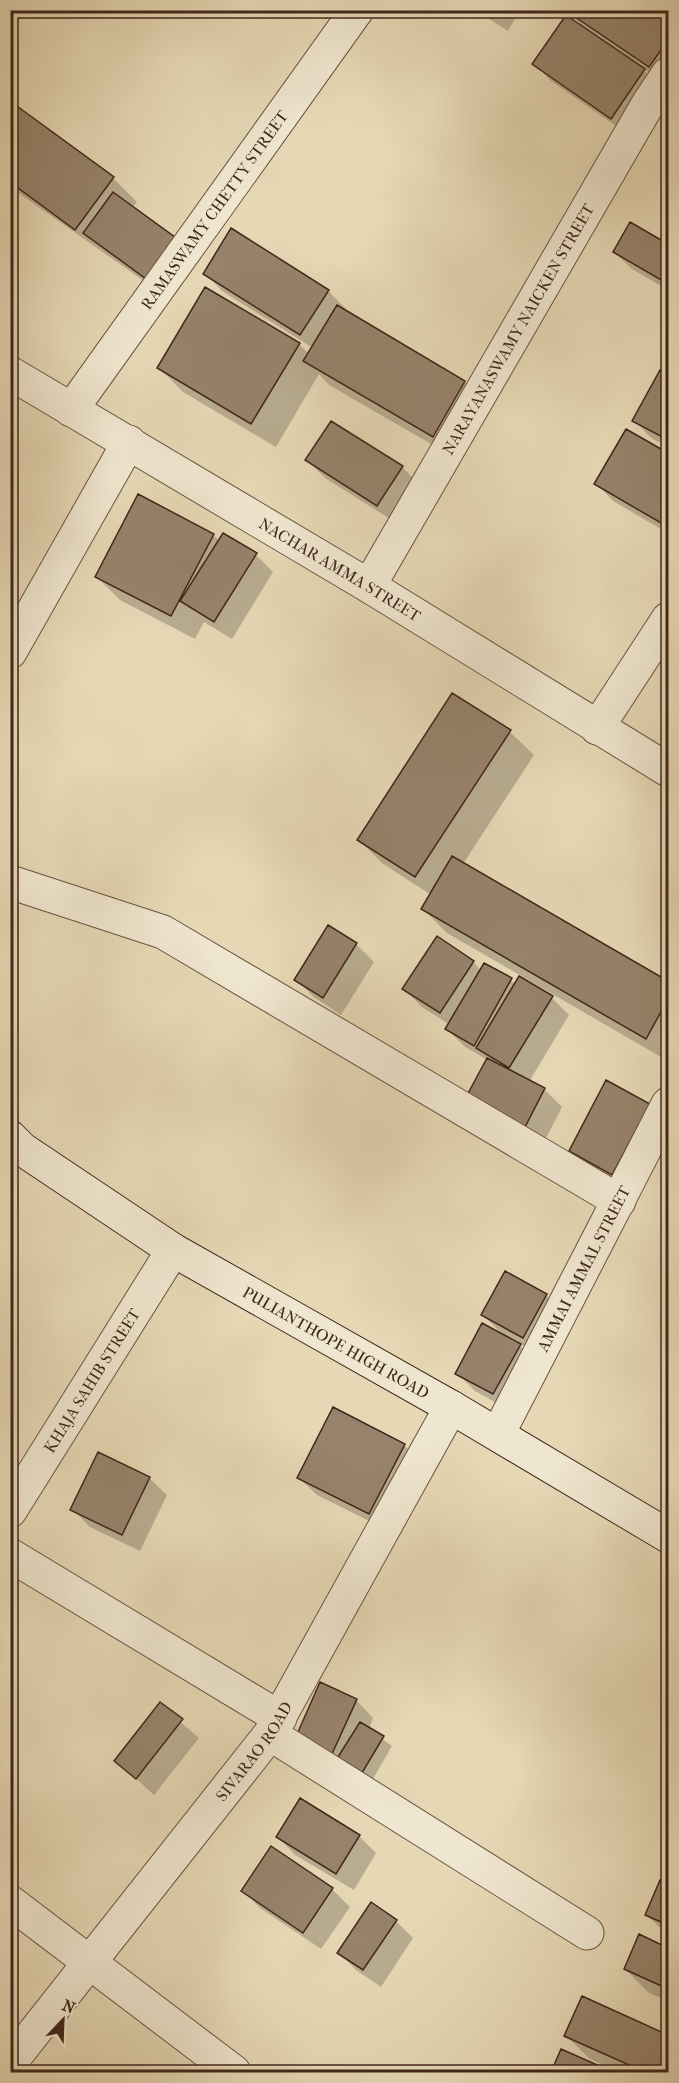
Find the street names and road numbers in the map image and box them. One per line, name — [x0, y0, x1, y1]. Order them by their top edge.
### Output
street label: RAMASWAMY CHETTY STREET — [137, 107, 292, 313]
street label: NARAYANASWAMY NAICKEN STREET — [438, 200, 598, 458]
street label: NACHAR AMMA STREET — [256, 514, 424, 626]
street label: AMMAI AMMAL STREET — [533, 1183, 634, 1356]
street label: PULIANTHOPE HIGH ROAD — [239, 1282, 433, 1403]
street label: KHAJA SAHIB STREET — [40, 1305, 144, 1456]
street label: SIVARAO ROAD — [212, 1698, 296, 1805]

